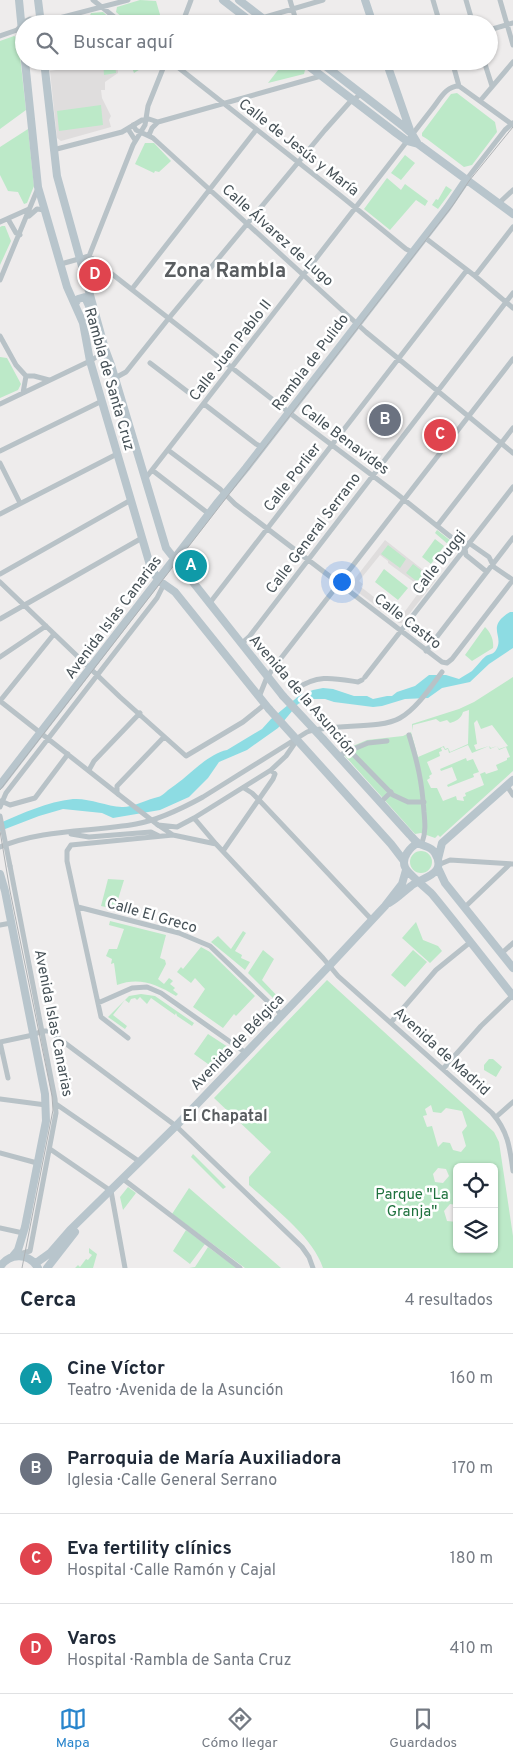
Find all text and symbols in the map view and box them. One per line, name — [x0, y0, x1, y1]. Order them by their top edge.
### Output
search box — [15, 15, 498, 70]
icon: search — [33, 29, 61, 57]
text: Buscar aquí — [73, 31, 173, 55]
street label: Calle de Jesús y María — [234, 95, 362, 201]
street label: Calle Álvarez de Lugo — [217, 180, 338, 291]
pin: D — [79, 256, 111, 294]
district label: Zona Rambla — [164, 259, 286, 285]
street label: Calle Juan Pablo II — [186, 296, 277, 405]
street label: Rambla de Santa Cruz — [79, 306, 138, 453]
street label: Rambla de Pulido — [269, 311, 354, 415]
street label: Calle Benavides — [297, 400, 393, 478]
pin: B — [369, 401, 401, 439]
pin: C — [424, 416, 456, 454]
street label: Calle Porlier — [260, 439, 326, 516]
street label: Calle General Serrano — [262, 470, 366, 598]
street label: Calle Duggi — [409, 527, 471, 599]
pin: A — [175, 547, 207, 585]
street label: Avenida Islas Canarias — [62, 552, 167, 683]
your location — [329, 569, 355, 595]
street label: Calle Castro — [370, 590, 445, 654]
street label: Avenida de la Asunción — [244, 631, 360, 761]
street label: Calle El Greco — [104, 894, 199, 938]
street label: Avenida Islas Canarias — [29, 948, 76, 1099]
street label: Avenida de Bélgica — [187, 991, 289, 1095]
street label: Avenida de Madrid — [389, 1004, 493, 1101]
district label: El Chapatal — [182, 1107, 268, 1127]
map controls — [453, 1163, 498, 1253]
button: locate — [453, 1163, 498, 1208]
park label: Parque "La Granja" — [375, 1186, 449, 1222]
button: layers — [453, 1208, 498, 1253]
text: Cerca — [20, 1287, 76, 1314]
text: 4 resultados — [405, 1291, 493, 1311]
text: Cine Víctor — [67, 1357, 165, 1381]
text: A — [30, 1369, 42, 1389]
text: 160 m — [450, 1369, 493, 1389]
text: Teatro · Avenida de la Asunción — [67, 1381, 283, 1401]
text: Parroquia de María Auxiliadora — [67, 1447, 341, 1471]
text: B — [30, 1459, 42, 1479]
text: 170 m — [452, 1459, 493, 1479]
text: Iglesia · Calle General Serrano — [67, 1471, 277, 1491]
text: Eva fertility clínics — [67, 1537, 232, 1561]
text: C — [31, 1549, 41, 1569]
text: 180 m — [450, 1549, 493, 1569]
text: Hospital · Calle Ramón y Cajal — [67, 1561, 276, 1581]
text: Varos — [67, 1627, 117, 1651]
text: D — [30, 1639, 42, 1659]
text: 410 m — [450, 1639, 493, 1659]
text: Hospital · Rambla de Santa Cruz — [67, 1651, 292, 1671]
tab: Mapa — [56, 1705, 90, 1752]
tab: Cómo llegar — [201, 1705, 278, 1752]
tab: Guardados — [389, 1705, 457, 1752]

